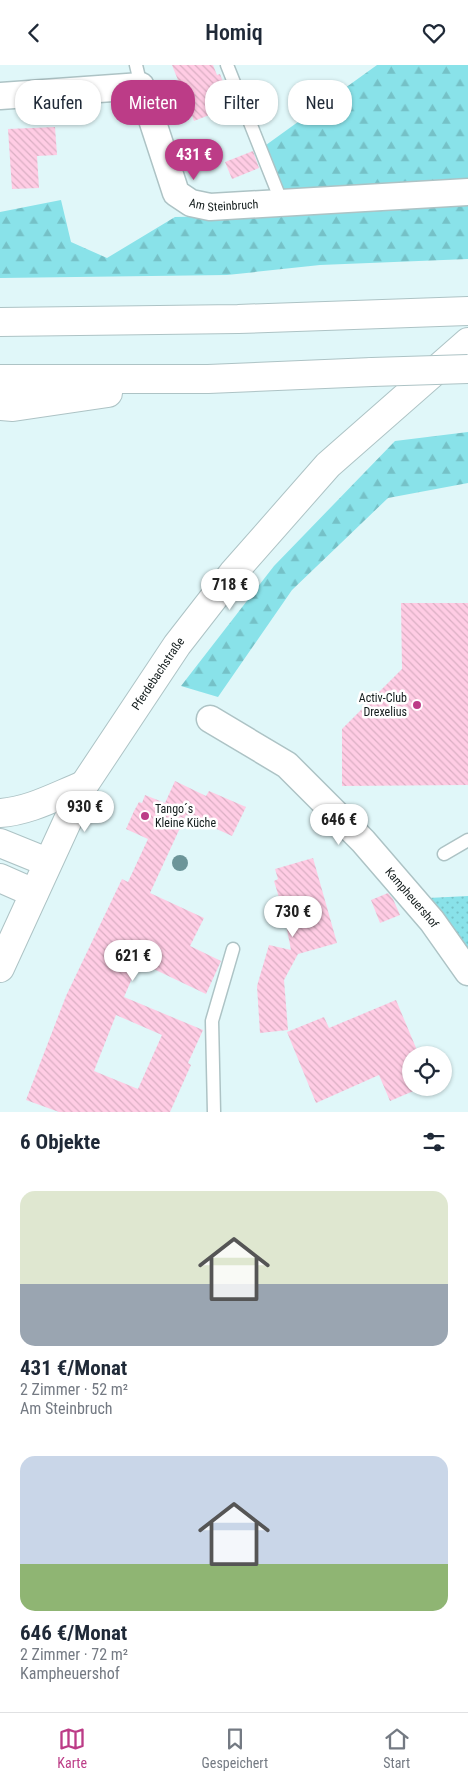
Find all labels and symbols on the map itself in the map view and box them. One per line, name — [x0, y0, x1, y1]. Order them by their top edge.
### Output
pin: 431 € — [159, 139, 229, 181]
street label: Am Steinbruch — [188, 196, 259, 214]
pin: 718 € — [195, 569, 265, 611]
street label: Pferdebachstraße — [129, 634, 187, 713]
place label: Activ-Club Drexelius — [359, 691, 407, 719]
marker: Activ-Club Drexelius — [411, 699, 423, 711]
pin: 930 € — [50, 791, 120, 833]
place label: Tango´s Kleine Küche — [155, 802, 216, 830]
pin: 646 € — [304, 803, 374, 846]
marker: Tango´s Kleine Küche — [139, 810, 151, 822]
street label: Kampheuershof — [382, 865, 442, 931]
pin: 730 € — [258, 895, 328, 938]
pin: 621 € — [98, 939, 168, 982]

